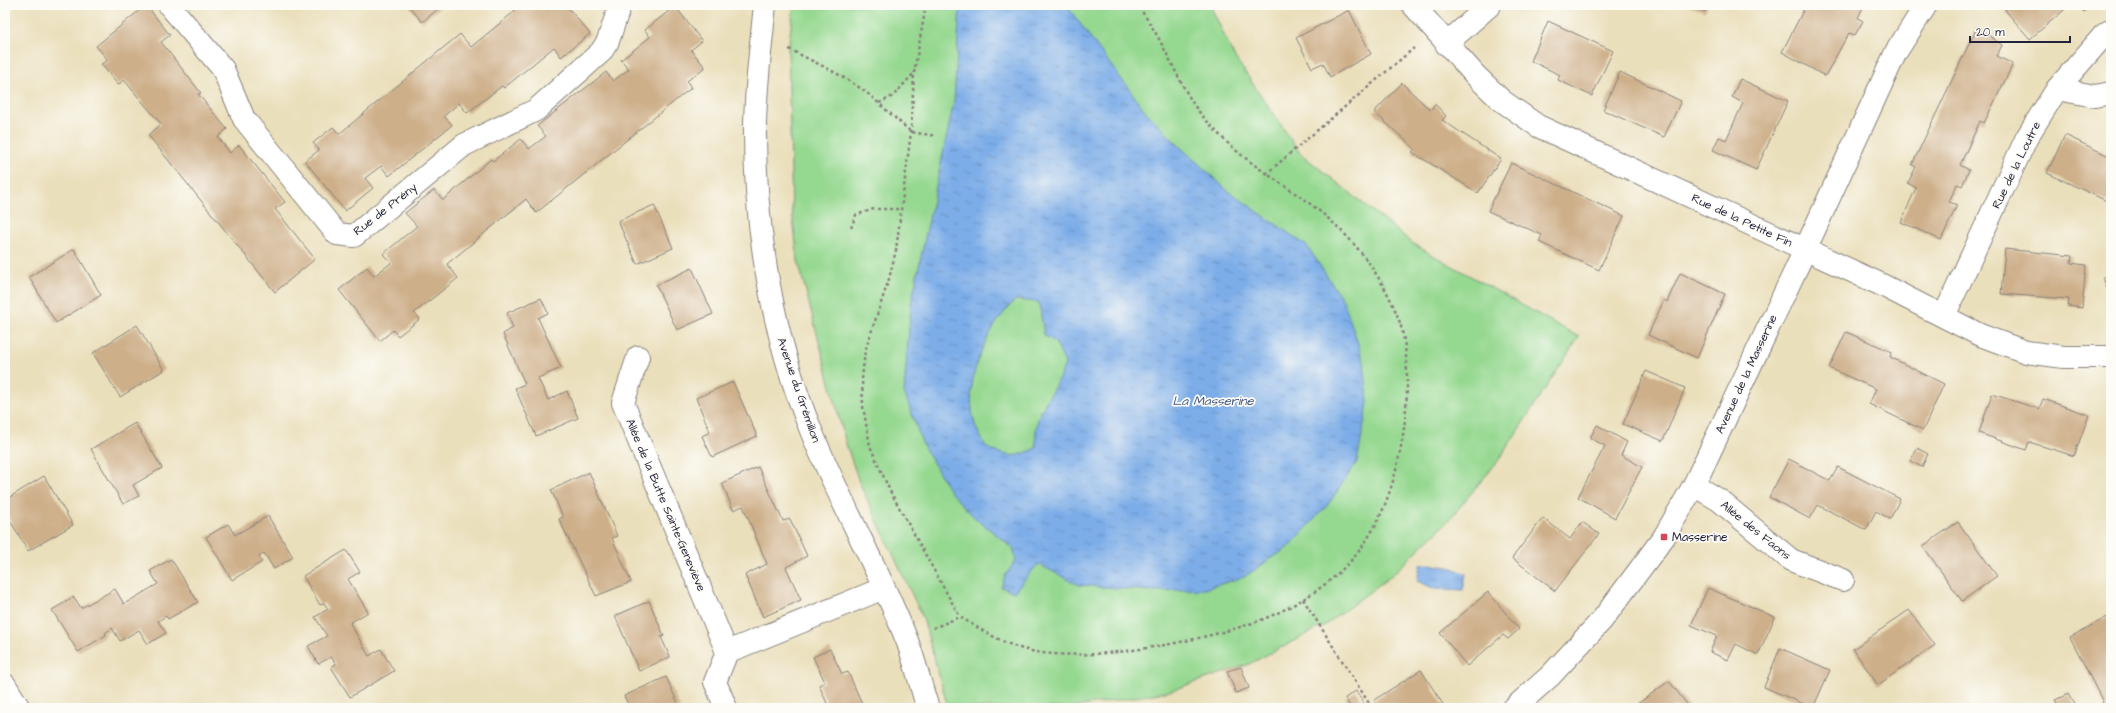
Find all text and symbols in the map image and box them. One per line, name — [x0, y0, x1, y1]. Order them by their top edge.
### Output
scale bar — [1970, 18, 2070, 44]
text: 20 m — [1976, 24, 2005, 41]
street label: Rue de la Loutre — [1988, 118, 2045, 212]
street label: Rue de Prény — [350, 179, 422, 241]
street label: Rue de la Petite Fin — [1689, 190, 1795, 251]
street label: Avenue de la Masserine — [1711, 311, 1782, 437]
street label: Avenue du Grémillon — [773, 335, 824, 445]
water label: La Masserine — [1173, 392, 1254, 410]
street label: Allée de la Butte Sainte-Geneviève — [621, 416, 710, 595]
street label: Allée des Faons — [1717, 497, 1794, 564]
place label: Masserine — [1672, 529, 1728, 546]
marker: Masserine — [1659, 532, 1669, 542]

